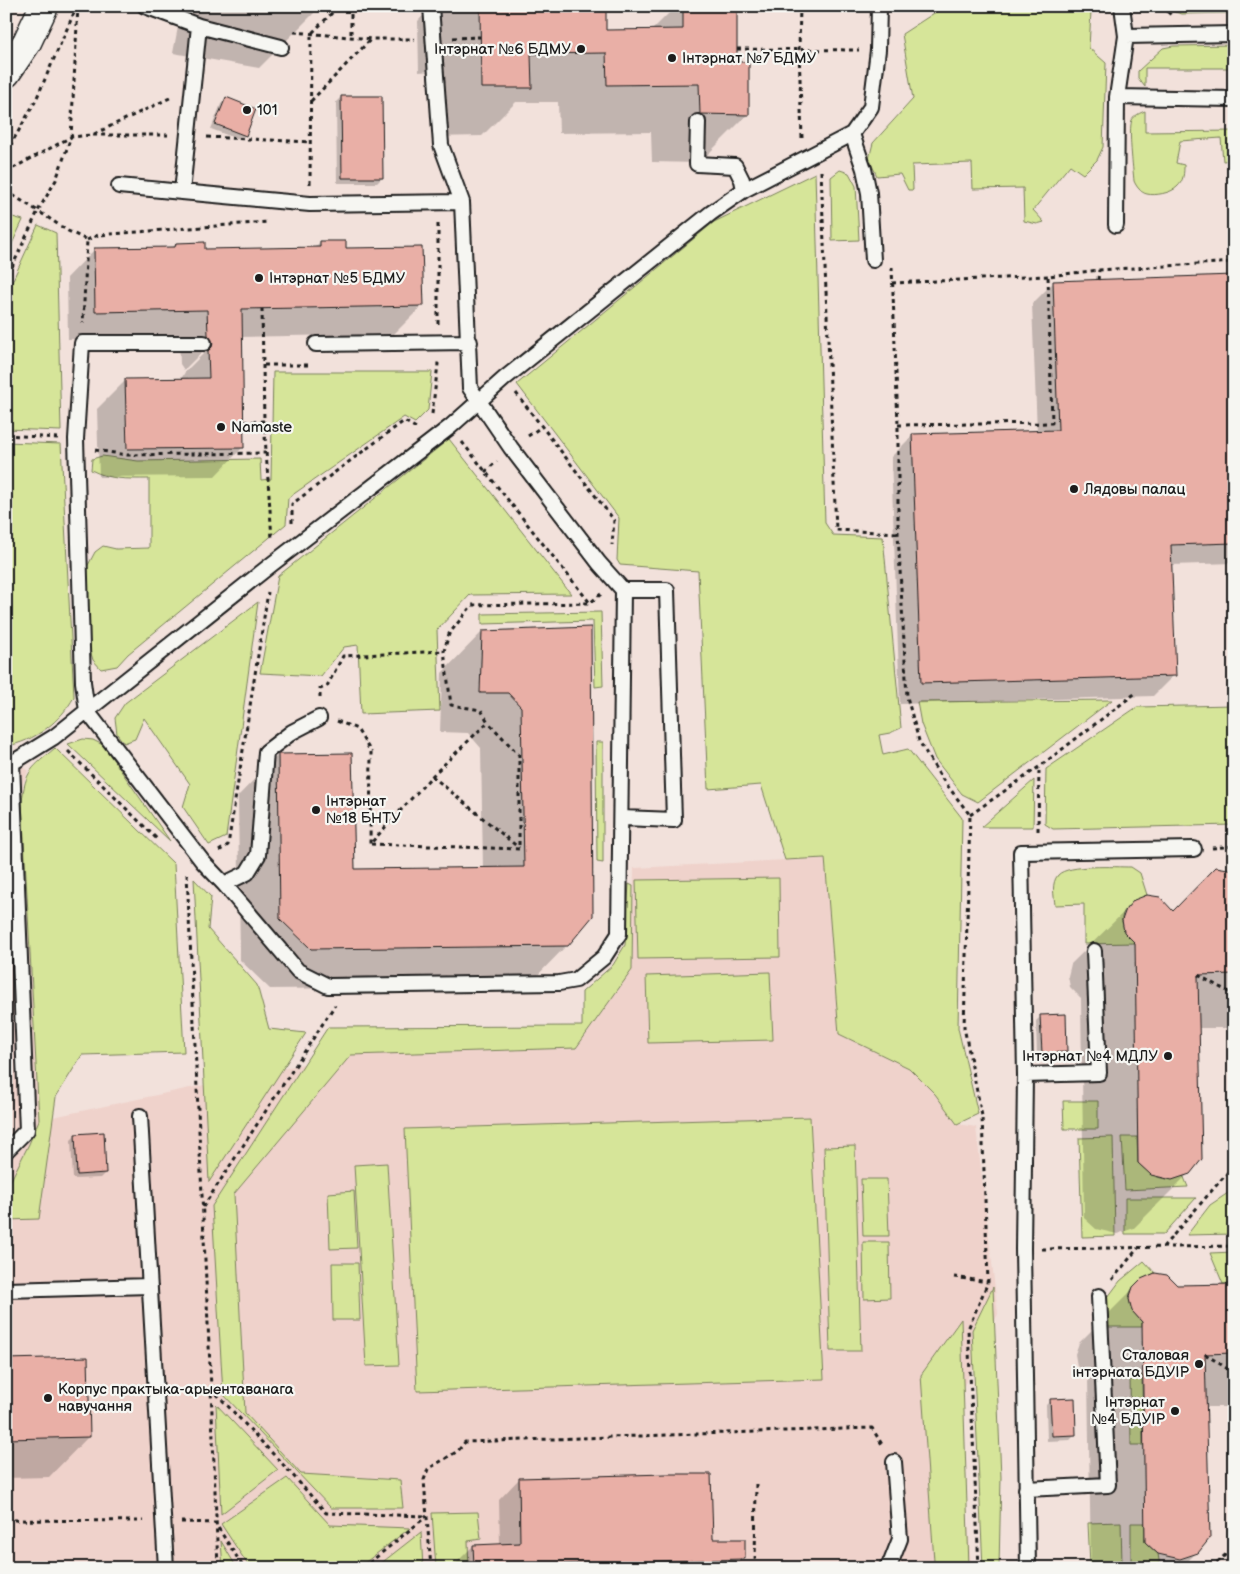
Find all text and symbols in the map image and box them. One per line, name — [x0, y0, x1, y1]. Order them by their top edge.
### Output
place label: Інтэрнат №6 БДМУ — [434, 40, 571, 59]
marker: Інтэрнат №6 БДМУ — [575, 43, 587, 55]
place label: Інтэрнат №7 БДМУ — [682, 49, 816, 68]
marker: Інтэрнат №7 БДМУ — [666, 52, 678, 64]
place label: 101 — [257, 101, 277, 120]
marker: 101 — [241, 104, 253, 116]
place label: Інтэрнат №5 БДМУ — [269, 269, 406, 288]
marker: Інтэрнат №5 БДМУ — [253, 272, 265, 284]
place label: Namaste — [231, 418, 292, 437]
marker: Namaste — [215, 421, 227, 433]
place label: Лядовы палац — [1083, 480, 1185, 499]
marker: Лядовы палац — [1068, 483, 1080, 495]
place label: Інтэрнат №18 БНТУ — [326, 792, 401, 828]
marker: Інтэрнат №18 БНТУ — [310, 804, 322, 816]
place label: Інтэрнат №4 МДЛУ — [1022, 1047, 1158, 1066]
marker: Інтэрнат №4 МДЛУ — [1162, 1050, 1174, 1062]
place label: Сталовая інтэрната БДУІР — [1072, 1346, 1190, 1382]
marker: Сталовая інтэрната БДУІР — [1193, 1358, 1205, 1370]
place label: Корпус практыка-арыентаванага навучання — [58, 1380, 294, 1416]
marker: Корпус практыка-арыентаванага навучання — [42, 1392, 54, 1404]
place label: Інтэрнат №4 БДУІР — [1091, 1393, 1166, 1429]
marker: Інтэрнат №4 БДУІР — [1169, 1405, 1181, 1417]

